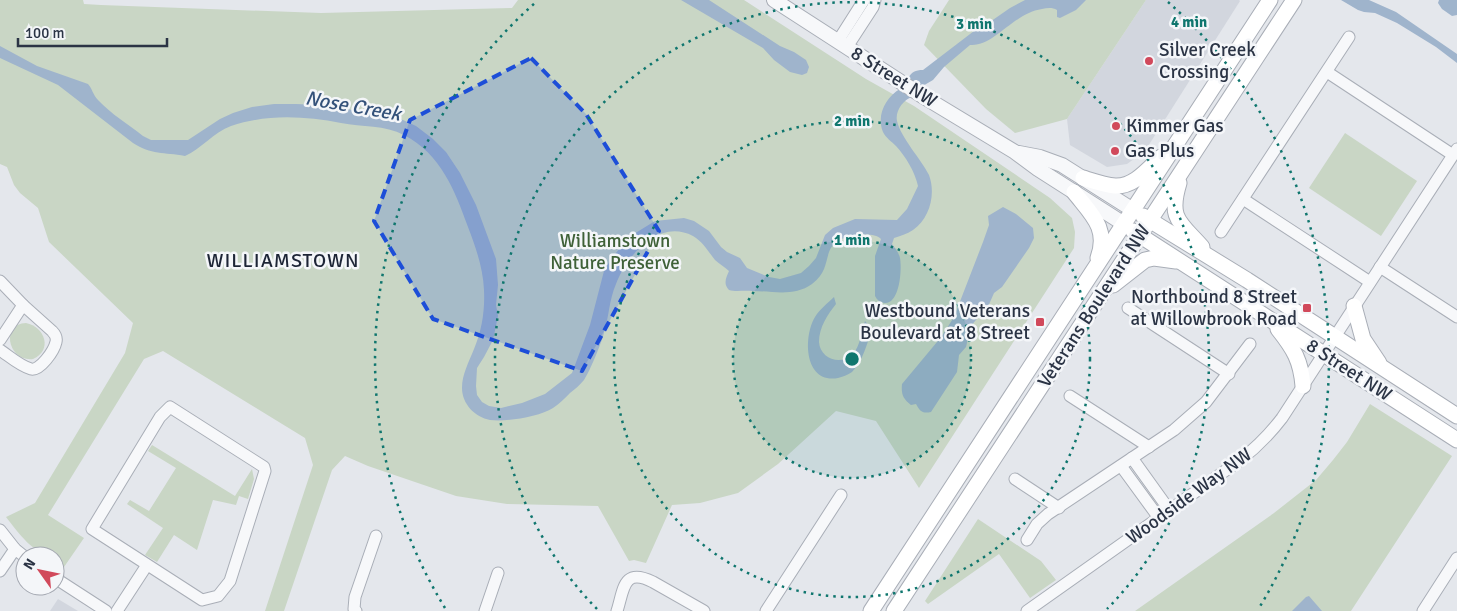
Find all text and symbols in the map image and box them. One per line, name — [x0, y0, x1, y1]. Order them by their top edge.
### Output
text: 4 min — [1171, 13, 1207, 31]
scale bar — [18, 15, 166, 47]
text: 3 min — [956, 15, 992, 33]
text: 100 m — [25, 24, 65, 42]
place label: Silver Creek Crossing — [1159, 38, 1256, 84]
street label: 8 Street NW — [846, 41, 942, 113]
marker: Silver Creek Crossing — [1143, 55, 1155, 67]
water label: Nose Creek — [303, 85, 405, 127]
text: 2 min — [834, 112, 870, 130]
place label: Kimmer Gas — [1126, 114, 1224, 138]
marker: Kimmer Gas — [1110, 120, 1122, 132]
place label: Gas Plus — [1125, 139, 1194, 163]
marker: Gas Plus — [1109, 145, 1121, 157]
street label: Veterans Boulevard NW — [1032, 220, 1156, 392]
park label: Williamstown Nature Preserve — [550, 229, 680, 275]
text: 1 min — [834, 231, 870, 249]
district label: WILLIAMSTOWN — [206, 248, 360, 273]
place label: Northbound 8 Street at Willowbrook Road — [1130, 285, 1297, 331]
place label: Westbound Veterans Boulevard at 8 Street — [860, 299, 1030, 345]
marker: Northbound 8 Street at Willowbrook Road — [1301, 302, 1313, 314]
marker: Westbound Veterans Boulevard at 8 Street — [1034, 316, 1046, 328]
street label: 8 Street NW — [1302, 333, 1396, 407]
centre of rings — [843, 350, 861, 368]
street label: Woodside Way NW — [1121, 442, 1257, 550]
north arrow — [15, 546, 65, 596]
text: N — [20, 555, 39, 573]

